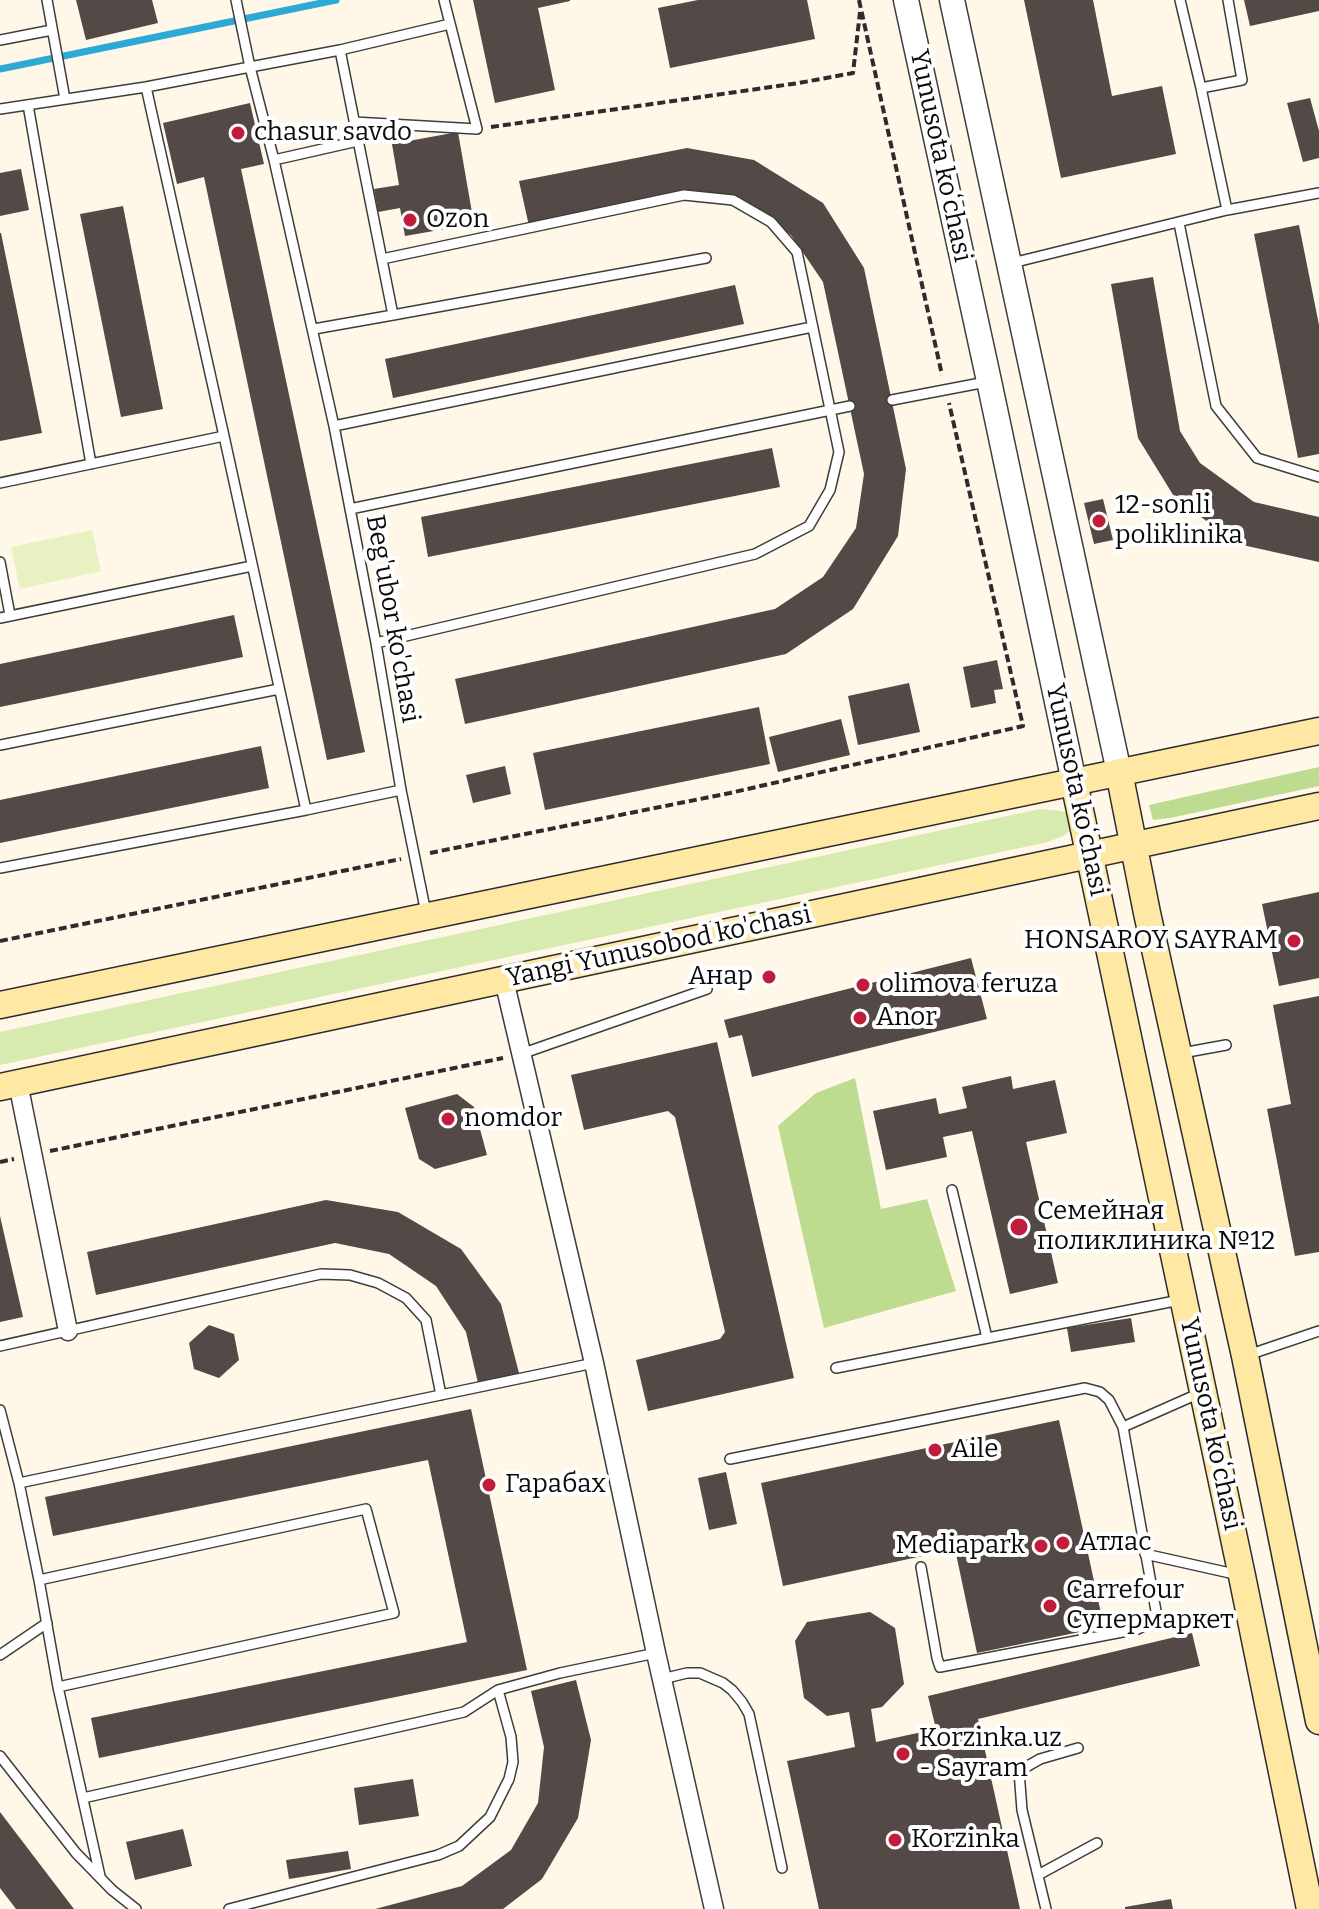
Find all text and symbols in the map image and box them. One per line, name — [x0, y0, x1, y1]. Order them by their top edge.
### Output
street label: Yunusota koʻchasi — [902, 47, 978, 265]
place label: chasur savdo — [254, 117, 412, 149]
marker: chasur savdo — [229, 124, 247, 142]
place label: Ozon — [426, 204, 489, 236]
marker: Ozon — [401, 211, 419, 229]
place label: 12-sonli poliklinika — [1115, 490, 1243, 552]
marker: 12-sonli poliklinika — [1090, 512, 1108, 530]
street label: Beg'ubor ko'chasi — [358, 513, 426, 725]
street label: Yunusota koʻchasi — [1038, 681, 1114, 899]
street label: Yangi Yunusobod ko'chasi — [504, 899, 814, 995]
place label: HONSAROY SAYRAM — [1024, 925, 1278, 957]
marker: HONSAROY SAYRAM — [1285, 932, 1303, 950]
place label: Анар — [688, 961, 753, 993]
marker: Анар — [760, 968, 778, 986]
place label: olimova feruza — [879, 969, 1058, 1001]
marker: olimova feruza — [854, 976, 872, 994]
place label: Anor — [876, 1002, 937, 1034]
marker: Anor — [851, 1009, 869, 1027]
place label: nomdor — [464, 1103, 562, 1135]
marker: nomdor — [439, 1110, 457, 1128]
place label: Семейная поликлиника №12 — [1037, 1196, 1275, 1258]
marker: Семейная поликлиника №12 — [1008, 1216, 1030, 1238]
street label: Yunusota koʻchasi — [1172, 1315, 1248, 1533]
place label: Aile — [951, 1434, 998, 1466]
marker: Aile — [926, 1441, 944, 1459]
place label: Гарабах — [505, 1469, 606, 1501]
marker: Гарабах — [480, 1476, 498, 1494]
place label: Атлас — [1079, 1527, 1152, 1559]
place label: Mediapark — [896, 1530, 1025, 1562]
marker: Атлас — [1054, 1534, 1072, 1552]
marker: Mediapark — [1032, 1537, 1050, 1555]
place label: Carrefour Супермаркет — [1066, 1575, 1234, 1636]
marker: Carrefour Супермаркет — [1041, 1597, 1059, 1615]
place label: Korzinka.uz - Sayram — [919, 1723, 1062, 1784]
marker: Korzinka.uz - Sayram — [894, 1745, 912, 1763]
place label: Korzinka — [911, 1824, 1020, 1856]
marker: Korzinka — [886, 1831, 904, 1849]

